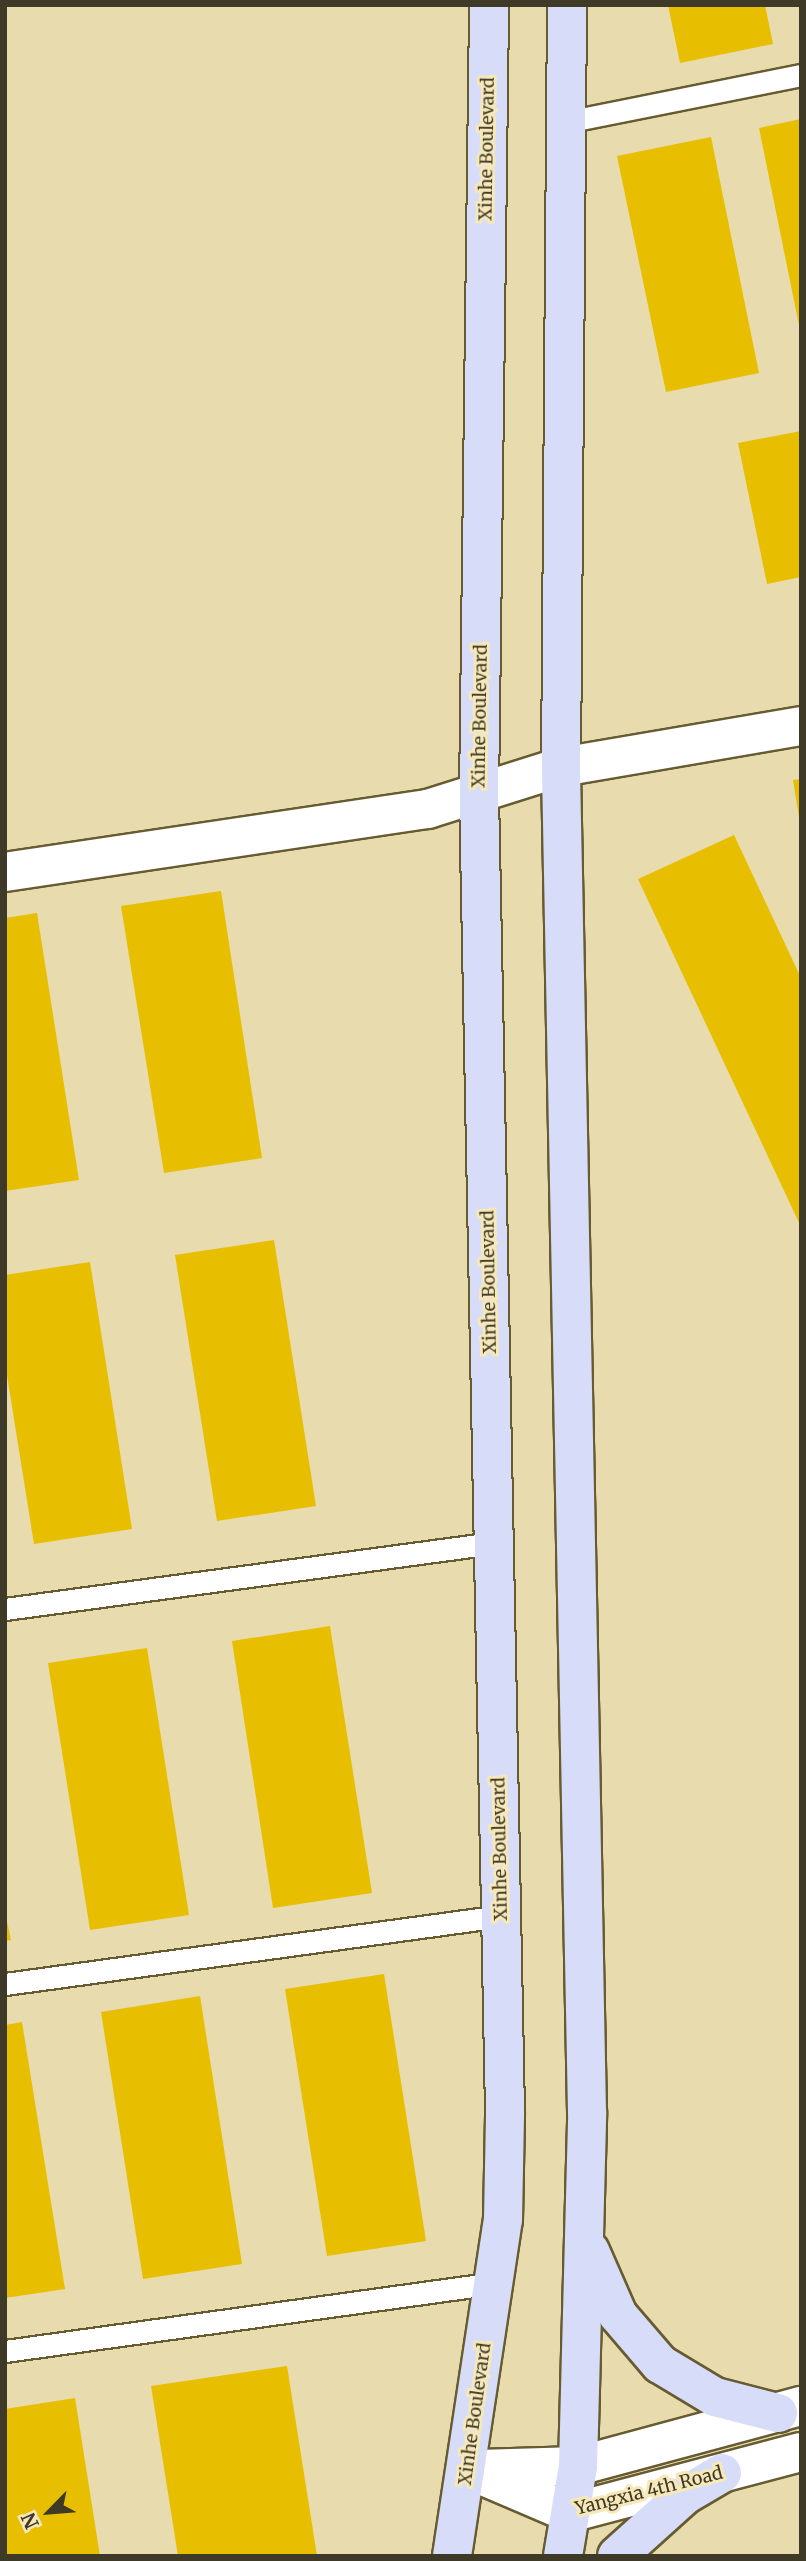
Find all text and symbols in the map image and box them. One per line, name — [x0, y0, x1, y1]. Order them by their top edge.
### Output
street label: Xinhe Boulevard — [475, 77, 499, 221]
street label: Xinhe Boulevard — [468, 644, 492, 788]
street label: Xinhe Boulevard — [477, 1210, 501, 1354]
street label: Xinhe Boulevard — [488, 1777, 512, 1921]
street label: Xinhe Boulevard — [454, 2341, 496, 2487]
street label: Yangxia 4th Road — [573, 2462, 725, 2520]
north arrow — [14, 2477, 84, 2547]
text: N — [16, 2509, 44, 2533]

